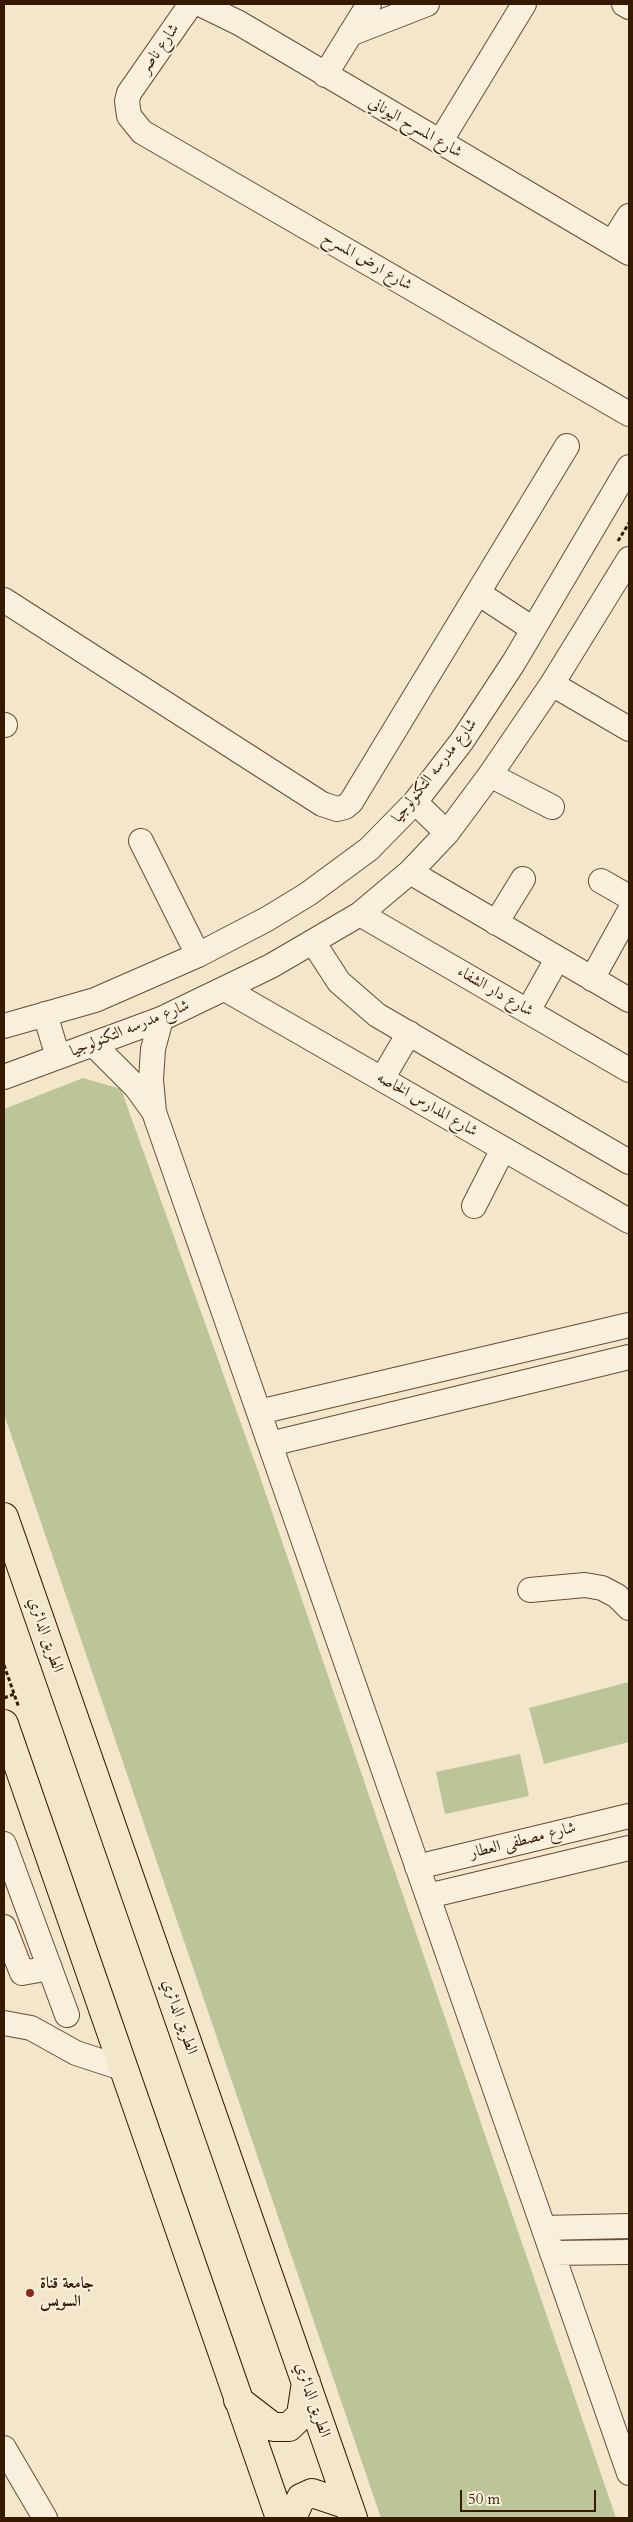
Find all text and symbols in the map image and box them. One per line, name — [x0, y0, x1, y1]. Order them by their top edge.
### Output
street label: شارع ناصر — [136, 20, 184, 78]
street label: شارع المسرح اليوناني — [365, 93, 465, 163]
street label: شارع ارض المسرح — [319, 229, 415, 295]
street label: شارع مدرسه التكنولوجيا — [388, 715, 482, 827]
street label: شارع دار الشفاء — [454, 963, 536, 1021]
street label: شارع مدرسه التكنولوجيا — [68, 996, 192, 1062]
street label: شارع المدارس الخاصه — [373, 1068, 481, 1142]
street label: الطريق الدائري — [23, 1595, 67, 1675]
street label: شارع مصطفى العطار — [468, 1819, 578, 1863]
street label: الطريق الدائري — [157, 1977, 201, 2057]
place label: جامعة قناة السويس — [40, 2274, 94, 2312]
marker: جامعة قناة السويس — [24, 2287, 36, 2299]
street label: الطريق الدائري — [290, 2360, 334, 2440]
scale bar — [463, 2480, 599, 2512]
text: 50 m — [468, 2489, 500, 2509]

